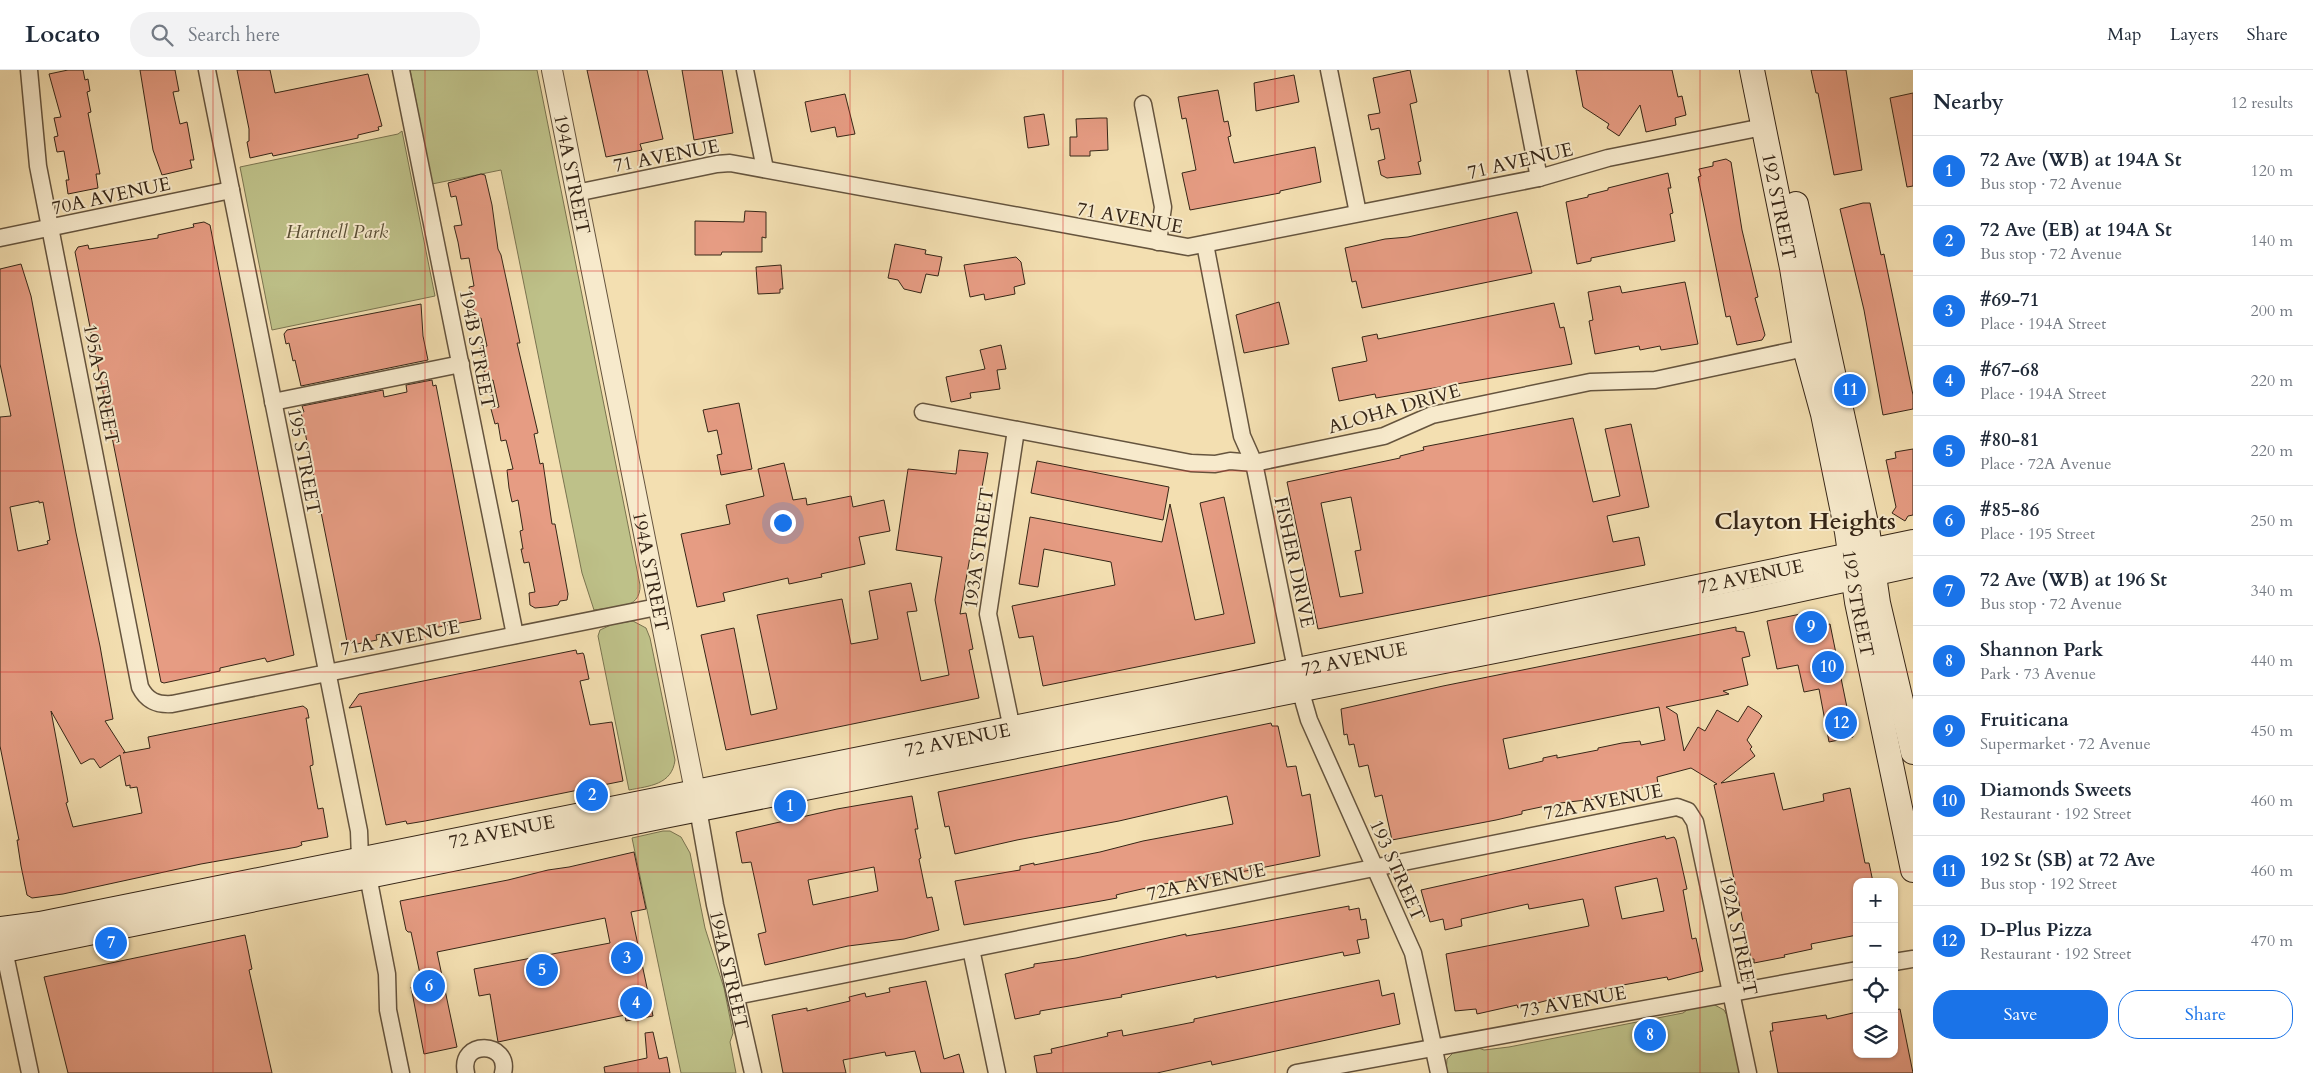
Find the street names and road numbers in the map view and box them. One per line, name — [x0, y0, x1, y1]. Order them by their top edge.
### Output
street label: 194A STREET — [547, 112, 596, 237]
street label: 71 AVENUE — [611, 133, 721, 179]
street label: 71 AVENUE — [1465, 136, 1575, 186]
street label: 192 STREET — [1755, 151, 1802, 262]
street label: 70A AVENUE — [49, 171, 173, 221]
street label: 71 AVENUE — [1075, 196, 1185, 240]
street label: 194B STREET — [453, 287, 501, 411]
street label: 195A STREET — [77, 322, 125, 447]
street label: ALOHA DRIVE — [1325, 378, 1464, 440]
street label: 195 STREET — [281, 406, 327, 517]
street label: 193A STREET — [958, 486, 1000, 610]
street label: FISHER DRIVE — [1267, 494, 1321, 630]
street label: 194A STREET — [626, 509, 675, 634]
street label: 192 STREET — [1836, 548, 1880, 659]
street label: 72 AVENUE — [1696, 553, 1806, 600]
street label: 71A AVENUE — [338, 614, 462, 662]
street label: 72 AVENUE — [1299, 636, 1409, 683]
street label: 72 AVENUE — [902, 717, 1013, 764]
street label: 72A AVENUE — [1541, 778, 1665, 826]
street label: 72 AVENUE — [446, 809, 557, 855]
street label: 193 STREET — [1363, 816, 1431, 925]
street label: 72A AVENUE — [1144, 857, 1268, 907]
street label: 192A STREET — [1713, 873, 1763, 998]
street label: 194A STREET — [703, 908, 755, 1032]
street label: 73 AVENUE — [1518, 980, 1628, 1024]

